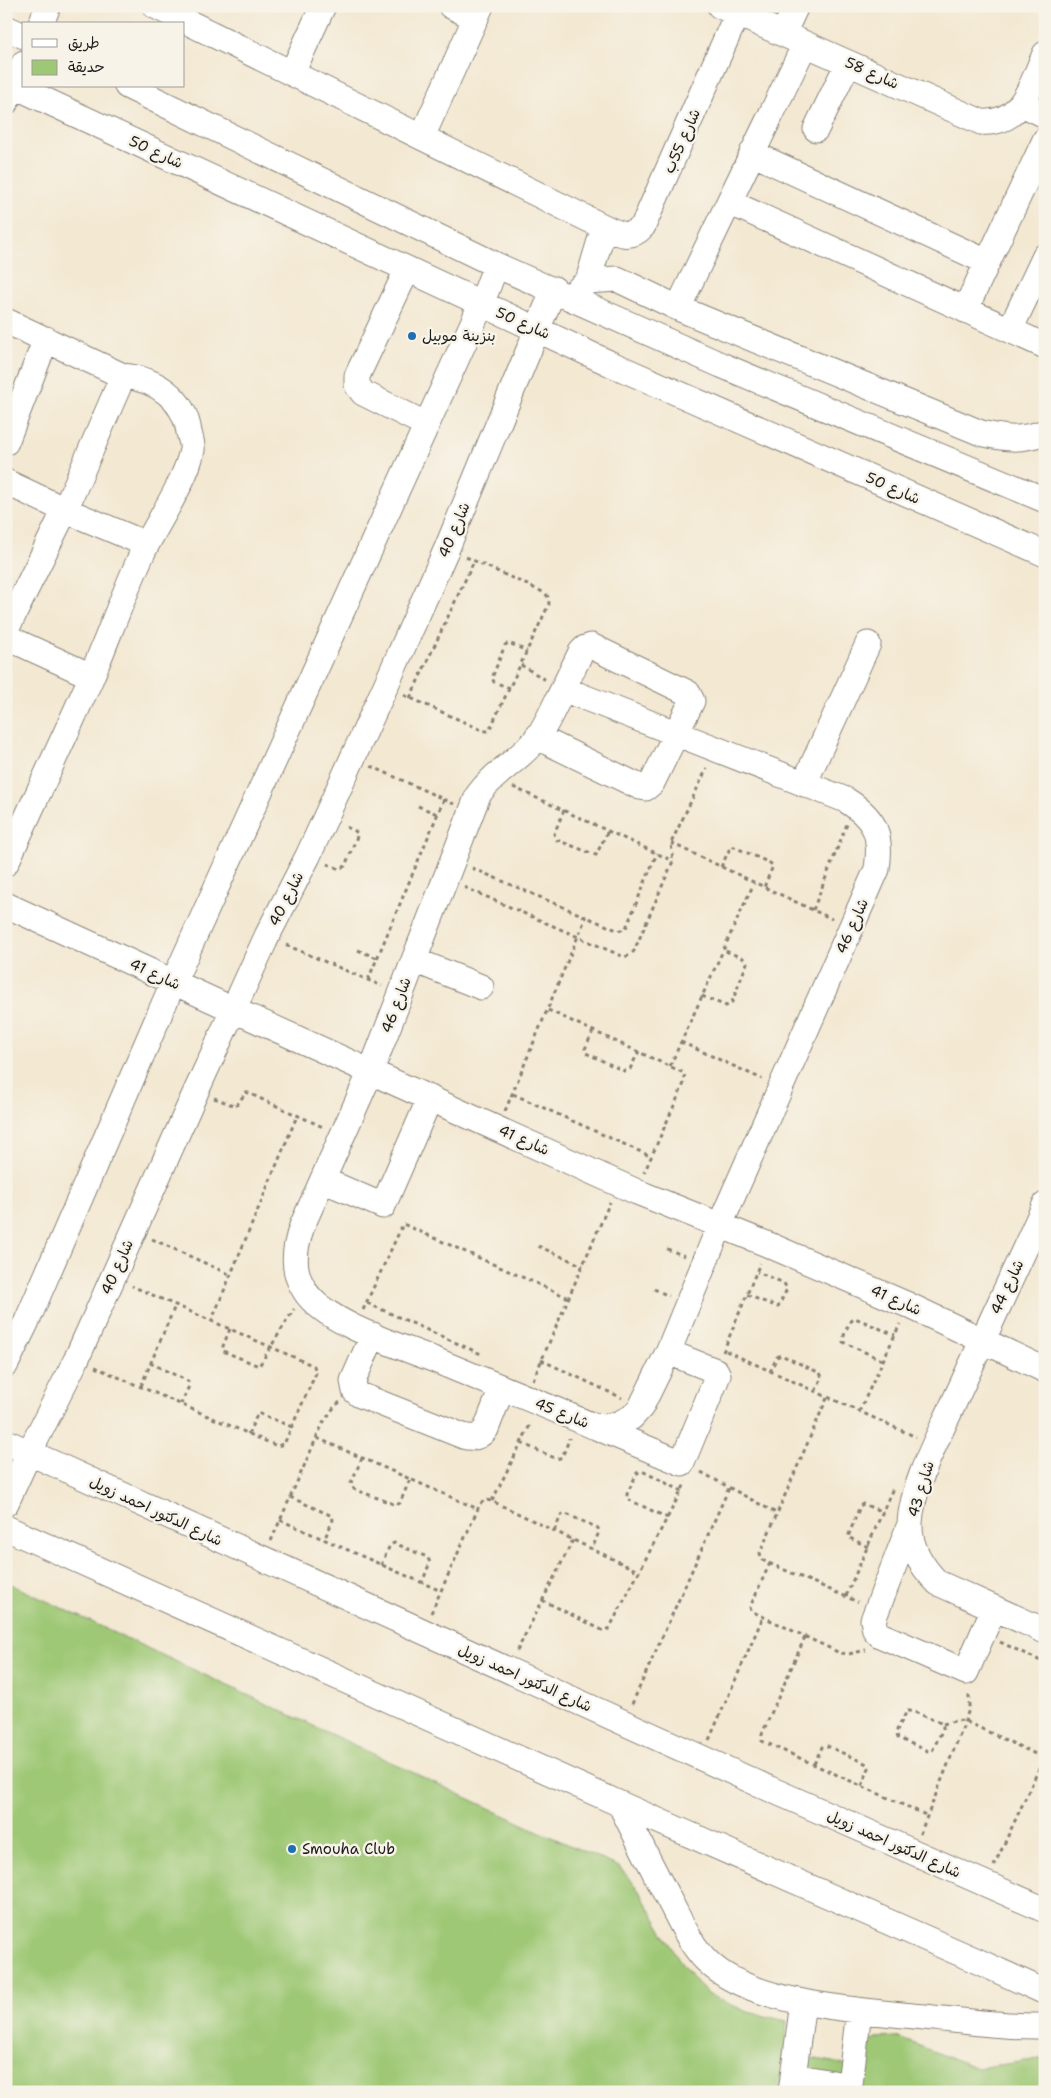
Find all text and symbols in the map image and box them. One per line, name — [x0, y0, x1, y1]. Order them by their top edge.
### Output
legend — [22, 22, 185, 88]
text: طريق — [68, 33, 100, 53]
street label: شارع 58 — [842, 52, 902, 94]
text: حديقة — [68, 57, 105, 77]
street label: شارع 55ب — [659, 106, 705, 176]
street label: شارع 50 — [126, 131, 186, 173]
street label: شارع 50 — [493, 302, 553, 344]
place label: بنزينة موبيل — [422, 326, 496, 346]
marker: بنزينة موبيل — [406, 330, 418, 342]
street label: شارع 50 — [863, 467, 923, 509]
street label: شارع 40 — [433, 499, 475, 561]
street label: شارع 40 — [264, 868, 308, 930]
street label: شارع 46 — [831, 895, 873, 957]
street label: شارع 41 — [126, 954, 184, 994]
street label: شارع 46 — [376, 974, 416, 1036]
street label: شارع 41 — [495, 1120, 553, 1160]
street label: شارع 40 — [96, 1236, 138, 1298]
street label: شارع 44 — [986, 1256, 1028, 1318]
street label: شارع 41 — [867, 1280, 925, 1320]
street label: شارع 45 — [532, 1393, 592, 1433]
street label: شارع 43 — [903, 1459, 939, 1519]
street label: شارع الدكتور احمد زويل — [86, 1471, 226, 1551]
street label: شارع الدكتور احمد زويل — [455, 1639, 595, 1717]
street label: شارع الدكتور احمد زويل — [824, 1805, 964, 1883]
place label: Smouha Club — [302, 1839, 395, 1859]
marker: Smouha Club — [286, 1843, 298, 1855]

